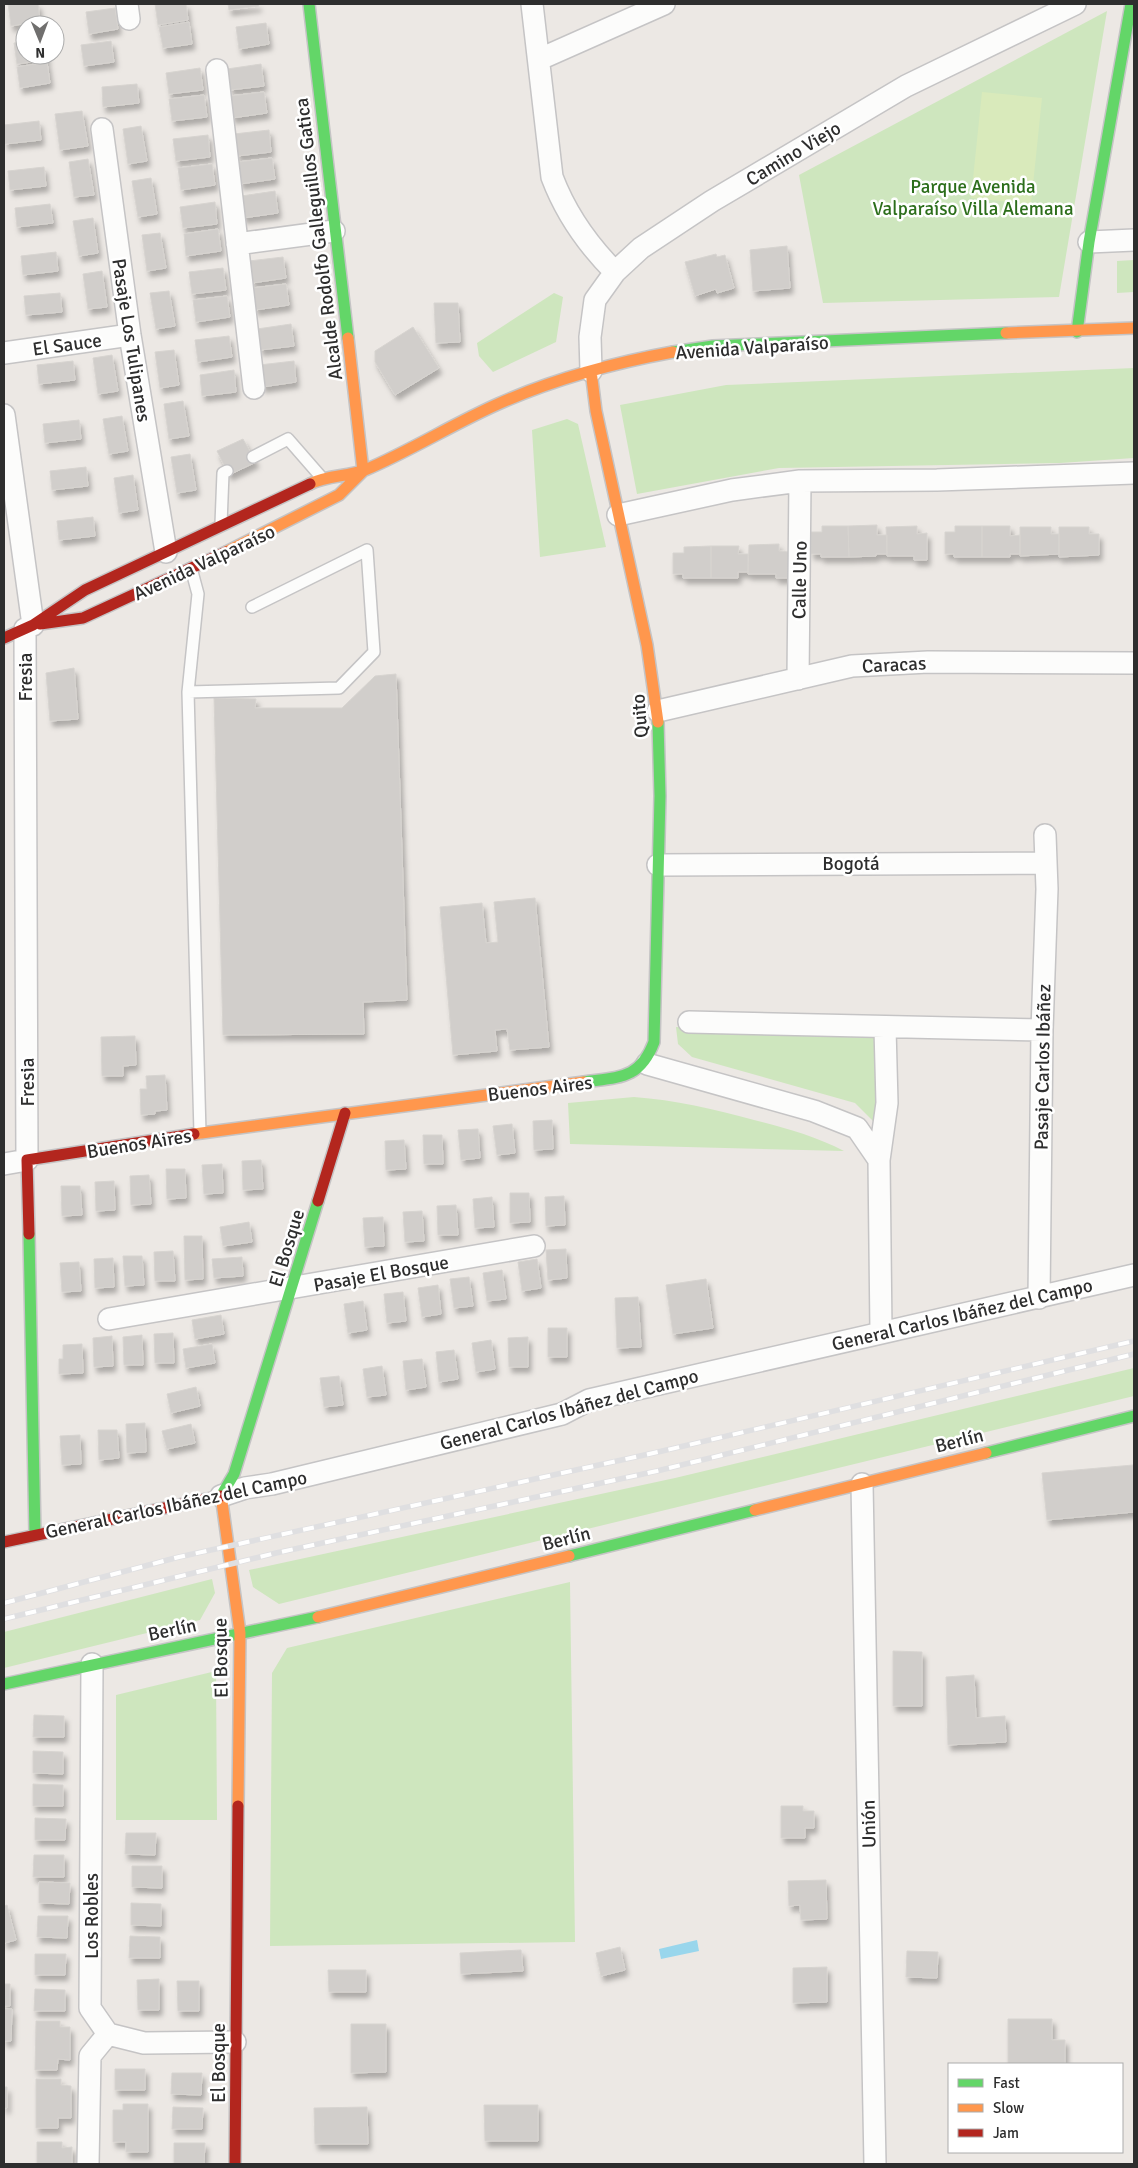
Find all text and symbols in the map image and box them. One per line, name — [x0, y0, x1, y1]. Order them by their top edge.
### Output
north arrow — [15, 15, 65, 65]
text: N — [35, 44, 45, 61]
street label: Alcalde Rodolfo Galleguillos Gatica — [290, 96, 348, 381]
street label: Camino Viejo — [742, 116, 845, 192]
park label: Parque Avenida Valparaíso Villa Alemana — [872, 175, 1074, 221]
street label: Pasaje Los Tulipanes — [106, 257, 156, 424]
street label: El Sauce — [31, 328, 103, 362]
street label: Avenida Valparaíso — [675, 331, 830, 365]
street label: Avenida Valparaíso — [130, 520, 279, 606]
street label: Calle Uno — [787, 541, 813, 619]
street label: Caracas — [861, 651, 927, 679]
street label: Fresia — [14, 653, 38, 701]
street label: Quito — [626, 693, 654, 739]
street label: Bogotá — [822, 852, 880, 876]
street label: Pasaje Carlos Ibáñez — [1030, 984, 1056, 1150]
street label: Fresia — [16, 1058, 40, 1106]
street label: Buenos Aires — [486, 1071, 594, 1107]
street label: Buenos Aires — [85, 1124, 193, 1164]
street label: El Bosque — [264, 1206, 310, 1290]
street label: Pasaje El Bosque — [312, 1250, 451, 1298]
street label: General Carlos Ibáñez del Campo — [830, 1273, 1095, 1357]
street label: General Carlos Ibáñez del Campo — [437, 1364, 701, 1456]
street label: Berlín — [933, 1423, 986, 1459]
street label: General Carlos Ibáñez del Campo — [43, 1465, 309, 1544]
street label: Berlín — [540, 1521, 593, 1557]
street label: Berlín — [146, 1613, 199, 1647]
street label: El Bosque — [208, 1618, 234, 1698]
street label: Unión — [857, 1800, 881, 1848]
street label: Los Robles — [80, 1873, 104, 1959]
street label: El Bosque — [207, 2023, 231, 2103]
legend — [948, 2063, 1123, 2153]
text: Fast — [993, 2074, 1020, 2092]
text: Slow — [993, 2099, 1024, 2117]
text: Jam — [993, 2124, 1019, 2142]

